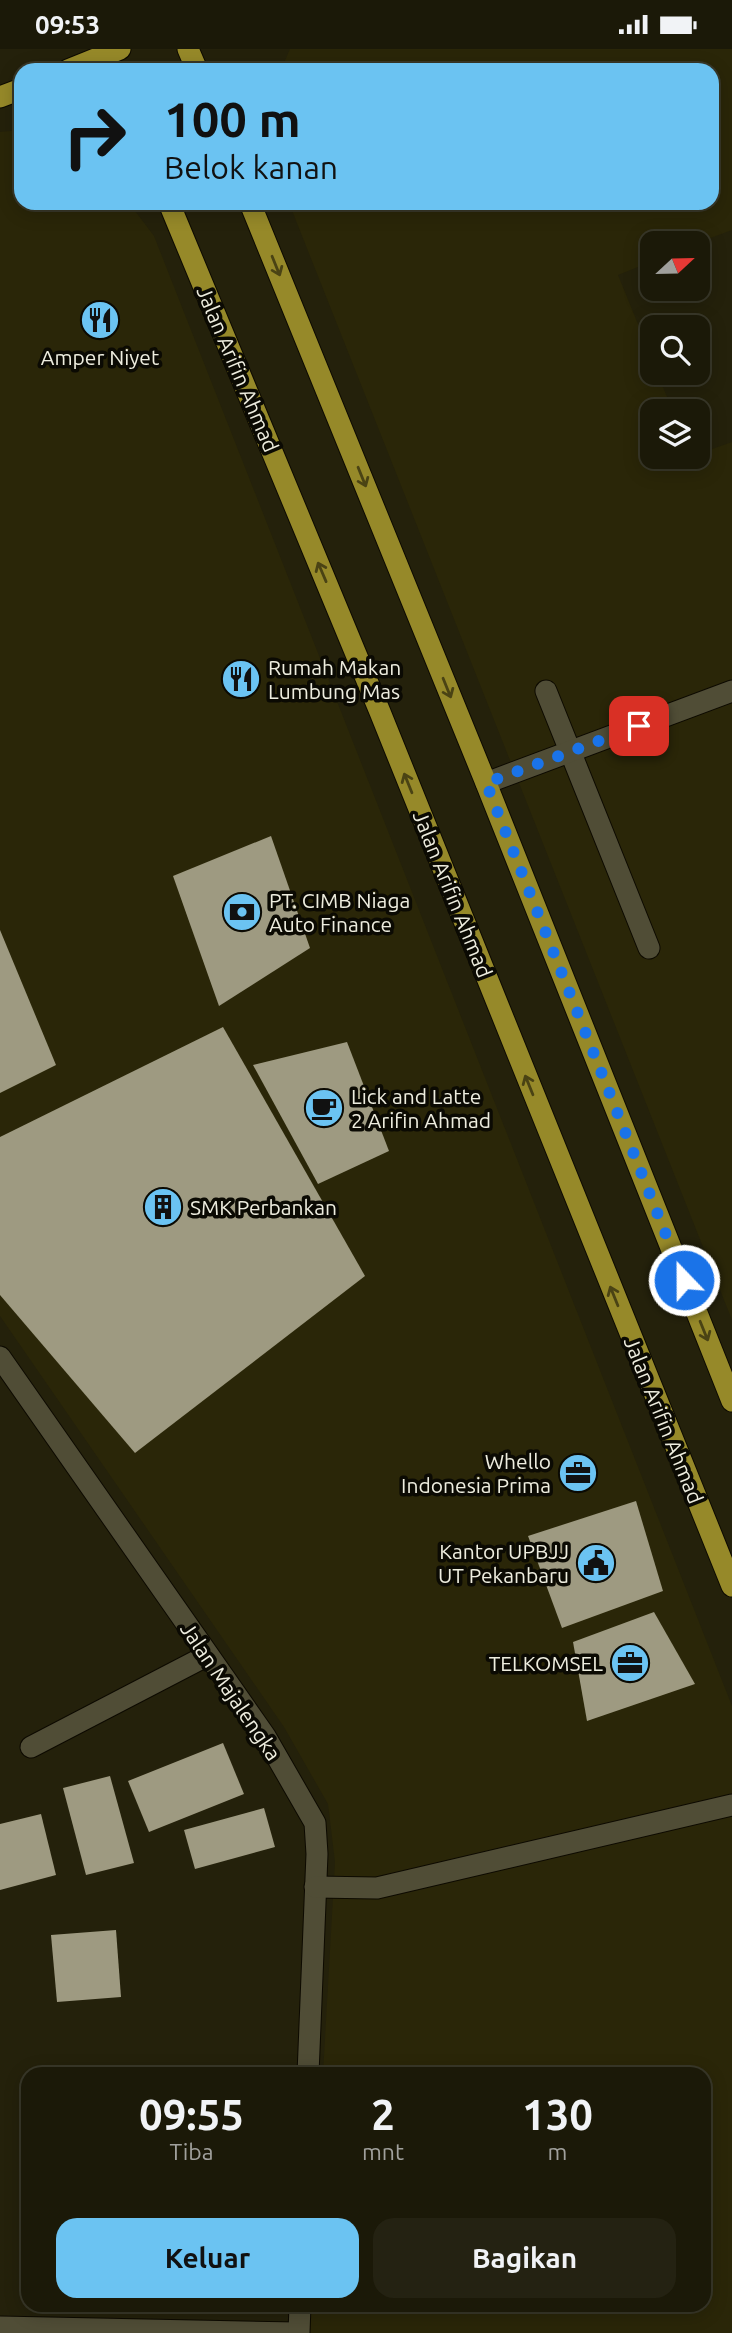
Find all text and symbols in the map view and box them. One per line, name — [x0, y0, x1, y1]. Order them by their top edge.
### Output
text: 09:53 — [35, 10, 100, 39]
icon: right — [49, 91, 140, 182]
text: 100 m — [164, 91, 301, 146]
text: Belok kanan — [164, 149, 338, 185]
north arrow — [640, 231, 710, 301]
map controls — [640, 231, 710, 469]
one-way arrow — [271, 255, 284, 277]
street label: Jalan Arifin Ahmad — [192, 283, 284, 455]
restaurant icon: Amper Niyet — [79, 299, 121, 341]
button: search — [640, 315, 710, 385]
place label: Amper Niyet — [41, 345, 159, 369]
button: layers — [640, 399, 710, 469]
one-way arrow — [356, 466, 369, 487]
one-way arrow — [315, 562, 328, 583]
place label: Rumah Makan Lumbung Mas — [268, 655, 401, 703]
restaurant icon: Rumah Makan Lumbung Mas — [220, 658, 262, 700]
one-way arrow — [442, 677, 455, 698]
pin — [609, 696, 669, 756]
icon: arrive — [620, 707, 658, 745]
one-way arrow — [401, 772, 414, 794]
street label: Jalan Arifin Ahmad — [409, 807, 497, 981]
place label: PT. CIMB Niaga Auto Finance — [269, 888, 410, 936]
bank icon: PT. CIMB Niaga Auto Finance — [221, 891, 263, 933]
one-way arrow — [522, 1074, 535, 1096]
place label: Lick and Latte 2 Arifin Ahmad — [351, 1084, 491, 1132]
cafe icon: Lick and Latte 2 Arifin Ahmad — [303, 1087, 345, 1129]
building icon: SMK Perbankan — [142, 1186, 184, 1228]
place label: SMK Perbankan — [190, 1195, 337, 1219]
position arrow — [647, 1243, 721, 1317]
one-way arrow — [607, 1286, 620, 1307]
one-way arrow — [699, 1320, 712, 1342]
street label: Jalan Arifin Ahmad — [620, 1333, 708, 1507]
place label: Whello Indonesia Prima — [401, 1449, 551, 1497]
office icon: Whello Indonesia Prima — [557, 1452, 599, 1494]
place label: Kantor UPBJJ UT Pekanbaru — [438, 1539, 569, 1587]
public building icon: Kantor UPBJJ UT Pekanbaru — [575, 1542, 617, 1584]
street label: Jalan Majalengka — [176, 1617, 286, 1765]
office icon: TELKOMSEL — [609, 1642, 651, 1684]
place label: TELKOMSEL — [489, 1651, 603, 1675]
text: 09:55 — [139, 2091, 244, 2138]
text: 2 — [371, 2091, 395, 2138]
text: 130 — [522, 2091, 593, 2138]
text: Tiba — [169, 2139, 214, 2164]
text: mnt — [362, 2139, 404, 2164]
text: m — [548, 2139, 567, 2164]
button: Keluar — [56, 2218, 359, 2298]
button: Bagikan — [373, 2218, 676, 2298]

